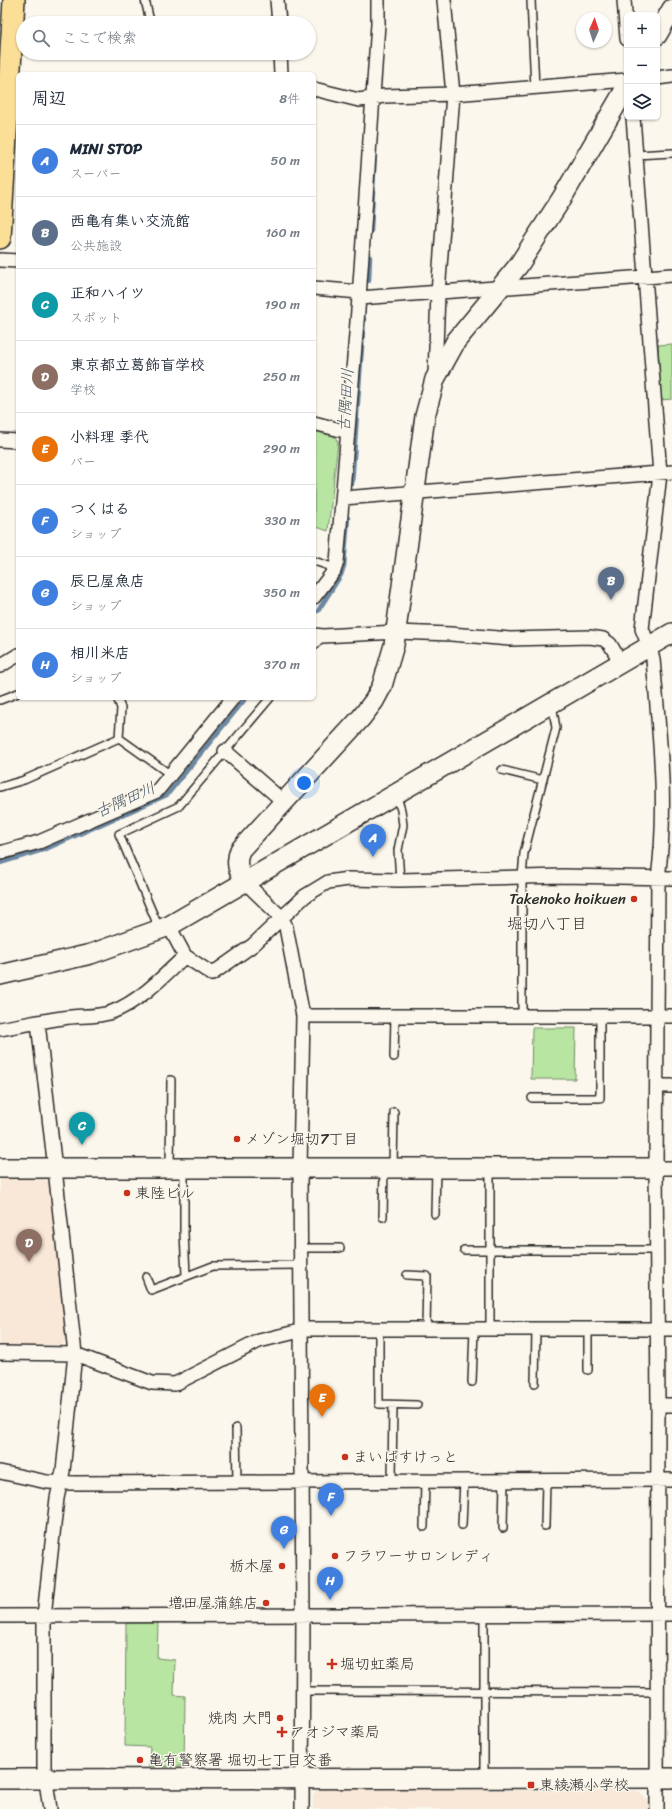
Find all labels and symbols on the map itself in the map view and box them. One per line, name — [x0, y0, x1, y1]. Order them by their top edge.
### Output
north arrow — [576, 12, 612, 48]
water label: 古隅田川 — [329, 367, 362, 433]
pin: B — [598, 567, 624, 600]
water label: 古隅田川 — [90, 773, 160, 826]
your location — [294, 773, 314, 793]
pin: A — [360, 824, 386, 857]
place label: Takenoko hoikuen — [509, 886, 626, 912]
marker: Takenoko hoikuen — [629, 894, 639, 904]
district label: 堀切八丁目 — [507, 909, 587, 938]
pin: C — [69, 1112, 95, 1145]
place label: メゾン堀切7丁目 — [245, 1126, 359, 1152]
marker: メゾン堀切7丁目 — [232, 1134, 242, 1144]
place label: 東陸ビル — [135, 1180, 195, 1206]
marker: 東陸ビル — [122, 1188, 132, 1198]
pin: D — [16, 1229, 42, 1262]
pin: E — [309, 1384, 335, 1417]
place label: まいばすけっと — [353, 1444, 458, 1470]
marker: まいばすけっと — [340, 1452, 350, 1462]
pin: F — [318, 1483, 344, 1516]
pin: G — [271, 1516, 297, 1549]
place label: フラワーサロンレディ — [343, 1543, 494, 1569]
marker: フラワーサロンレディ — [330, 1551, 340, 1561]
place label: 栃木屋 — [229, 1553, 274, 1579]
marker: 栃木屋 — [277, 1561, 287, 1571]
pin: H — [317, 1567, 343, 1600]
place label: 増田屋蒲鉾店 — [168, 1590, 258, 1616]
marker: 増田屋蒲鉾店 — [261, 1598, 271, 1608]
place label: 堀切虹薬局 — [340, 1651, 415, 1677]
marker: 堀切虹薬局 — [327, 1659, 337, 1669]
place label: 焼肉 大門 — [208, 1705, 272, 1731]
marker: 焼肉 大門 — [275, 1713, 285, 1723]
place label: アオジマ薬局 — [290, 1719, 380, 1745]
marker: アオジマ薬局 — [277, 1727, 287, 1737]
place label: 亀有警察署 堀切七丁目交番 — [148, 1747, 332, 1773]
marker: 亀有警察署 堀切七丁目交番 — [135, 1755, 145, 1765]
place label: 東綾瀬小学校 — [539, 1772, 629, 1798]
marker: 東綾瀬小学校 — [526, 1780, 536, 1790]

